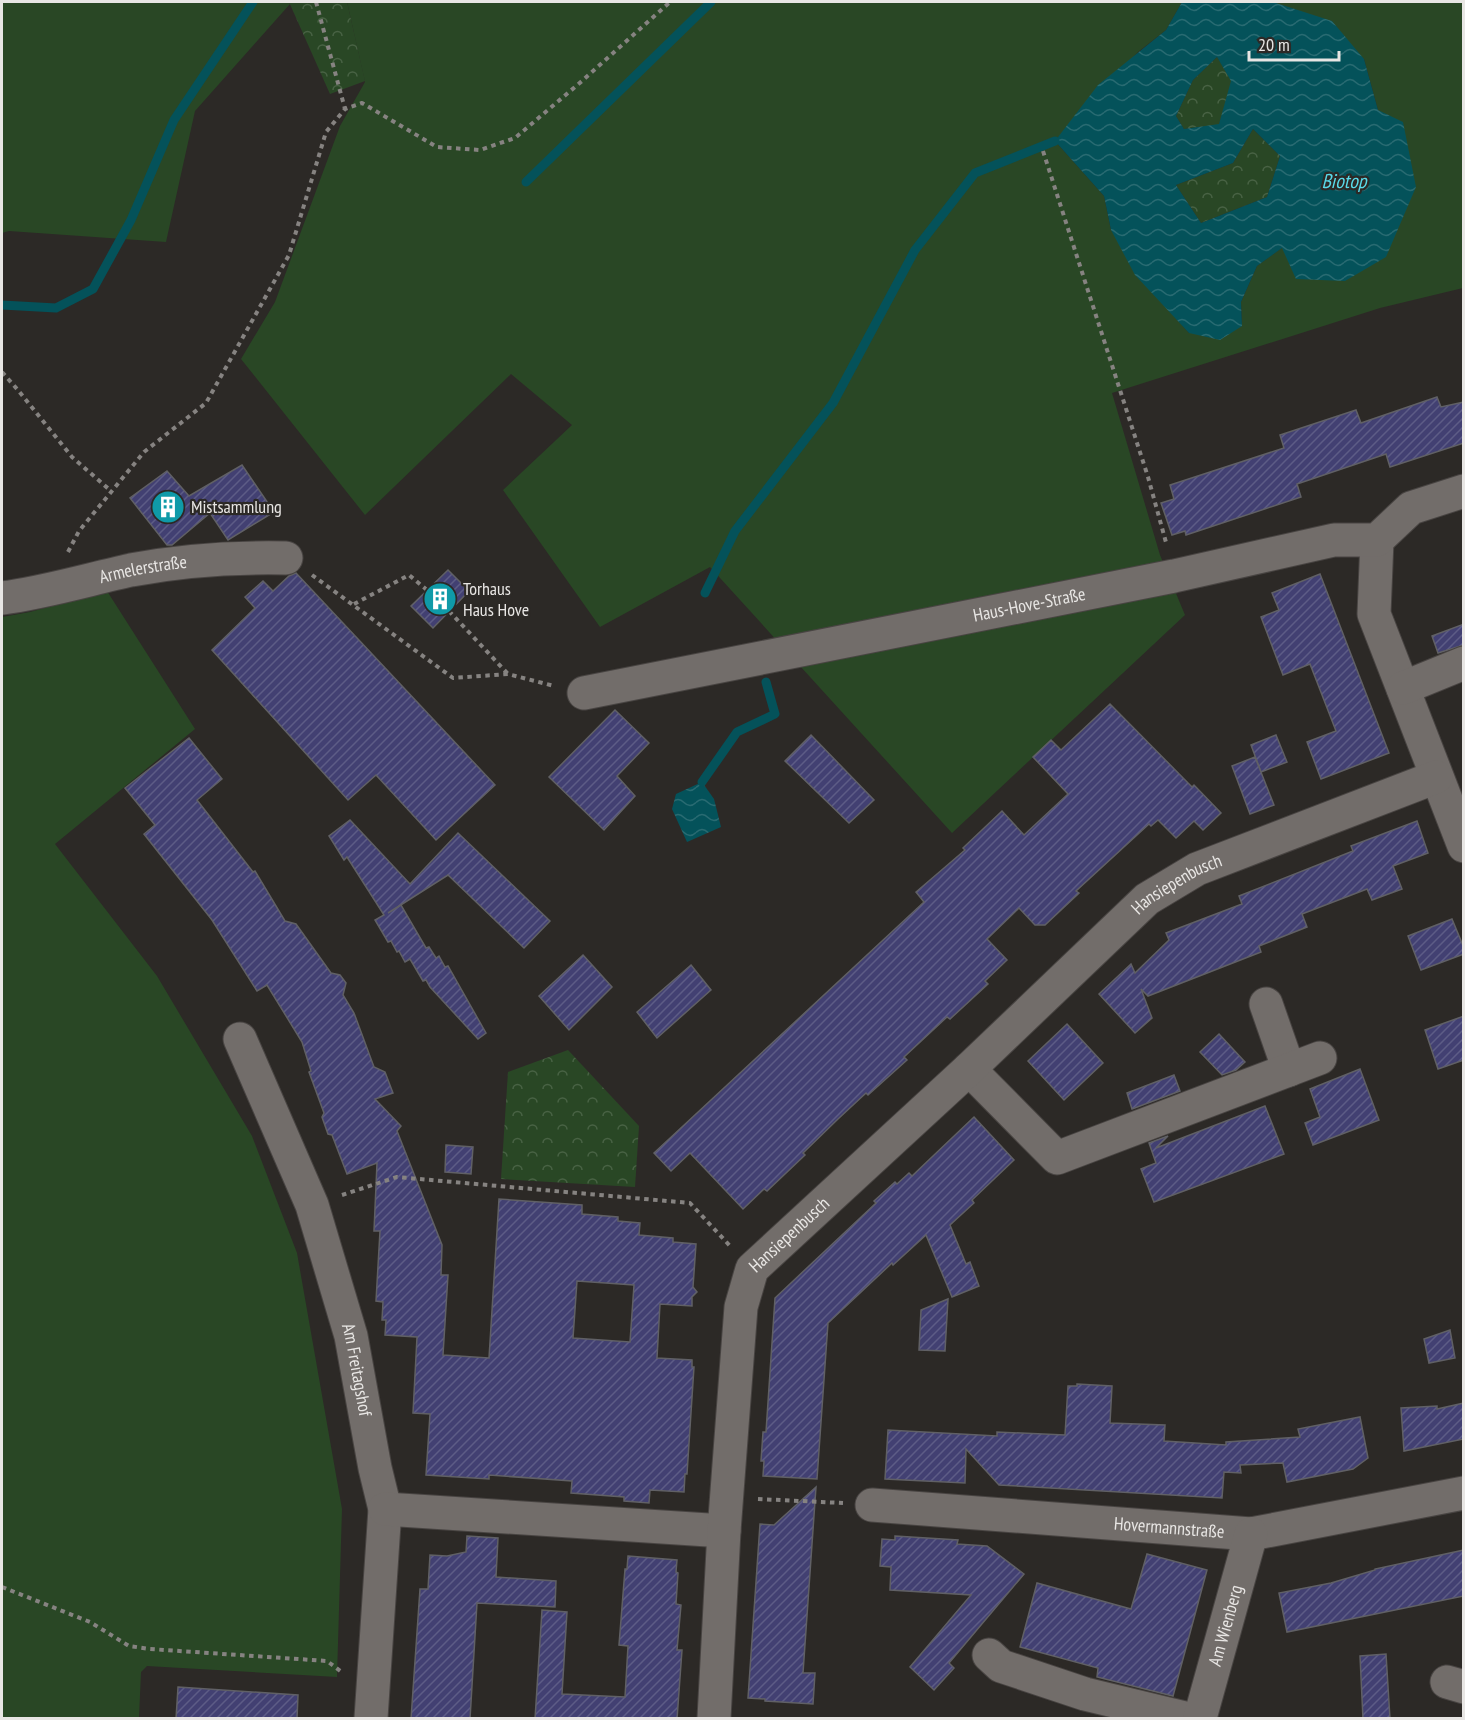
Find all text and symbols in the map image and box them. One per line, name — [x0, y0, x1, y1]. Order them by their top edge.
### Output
scale bar — [1249, 24, 1339, 62]
text: 20 m — [1258, 33, 1290, 56]
water label: Biotop — [1321, 168, 1368, 194]
building icon: Mistsammlung — [150, 489, 186, 525]
place label: Mistsammlung — [191, 495, 282, 518]
street label: Armelerstraße — [97, 550, 188, 588]
place label: Torhaus Haus Hove — [463, 577, 529, 621]
building icon: Torhaus Haus Hove — [422, 581, 458, 617]
street label: Haus-Hove-Straße — [971, 582, 1087, 627]
street label: Hansiepenbusch — [1126, 849, 1225, 919]
street label: Hansiepenbusch — [744, 1192, 834, 1277]
street label: Am Freitagshof — [337, 1320, 378, 1419]
street label: Hovermannstraße — [1113, 1512, 1225, 1543]
street label: Am Wienberg — [1203, 1582, 1247, 1668]

